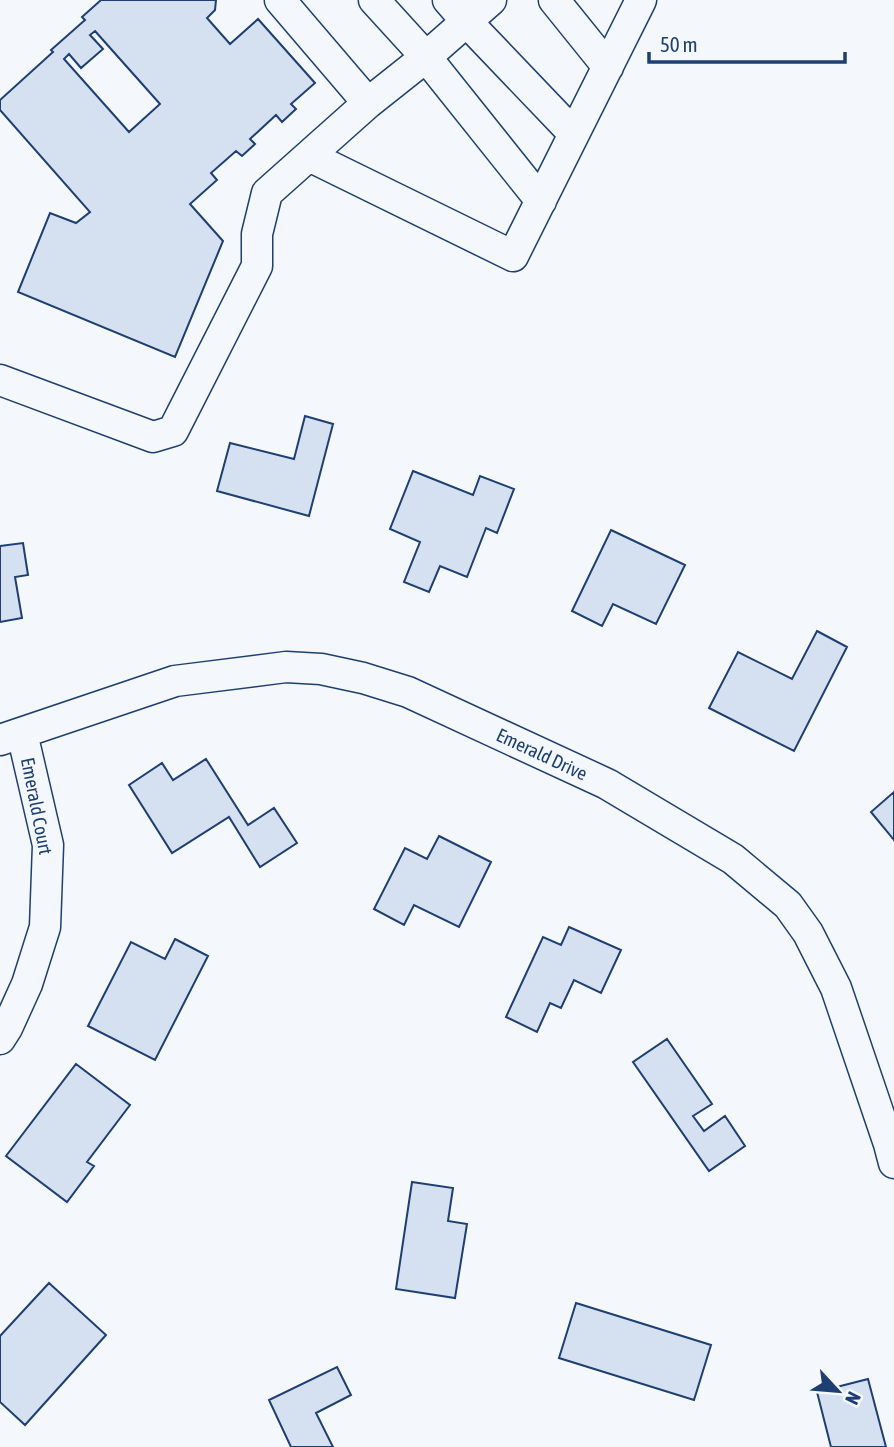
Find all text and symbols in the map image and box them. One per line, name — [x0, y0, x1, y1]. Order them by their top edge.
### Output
scale bar — [649, 21, 845, 65]
text: 50 m — [660, 32, 698, 56]
street label: Emerald Drive — [493, 723, 591, 785]
street label: Emerald Court — [17, 756, 57, 856]
north arrow — [803, 1356, 873, 1426]
text: N — [841, 1389, 866, 1408]

